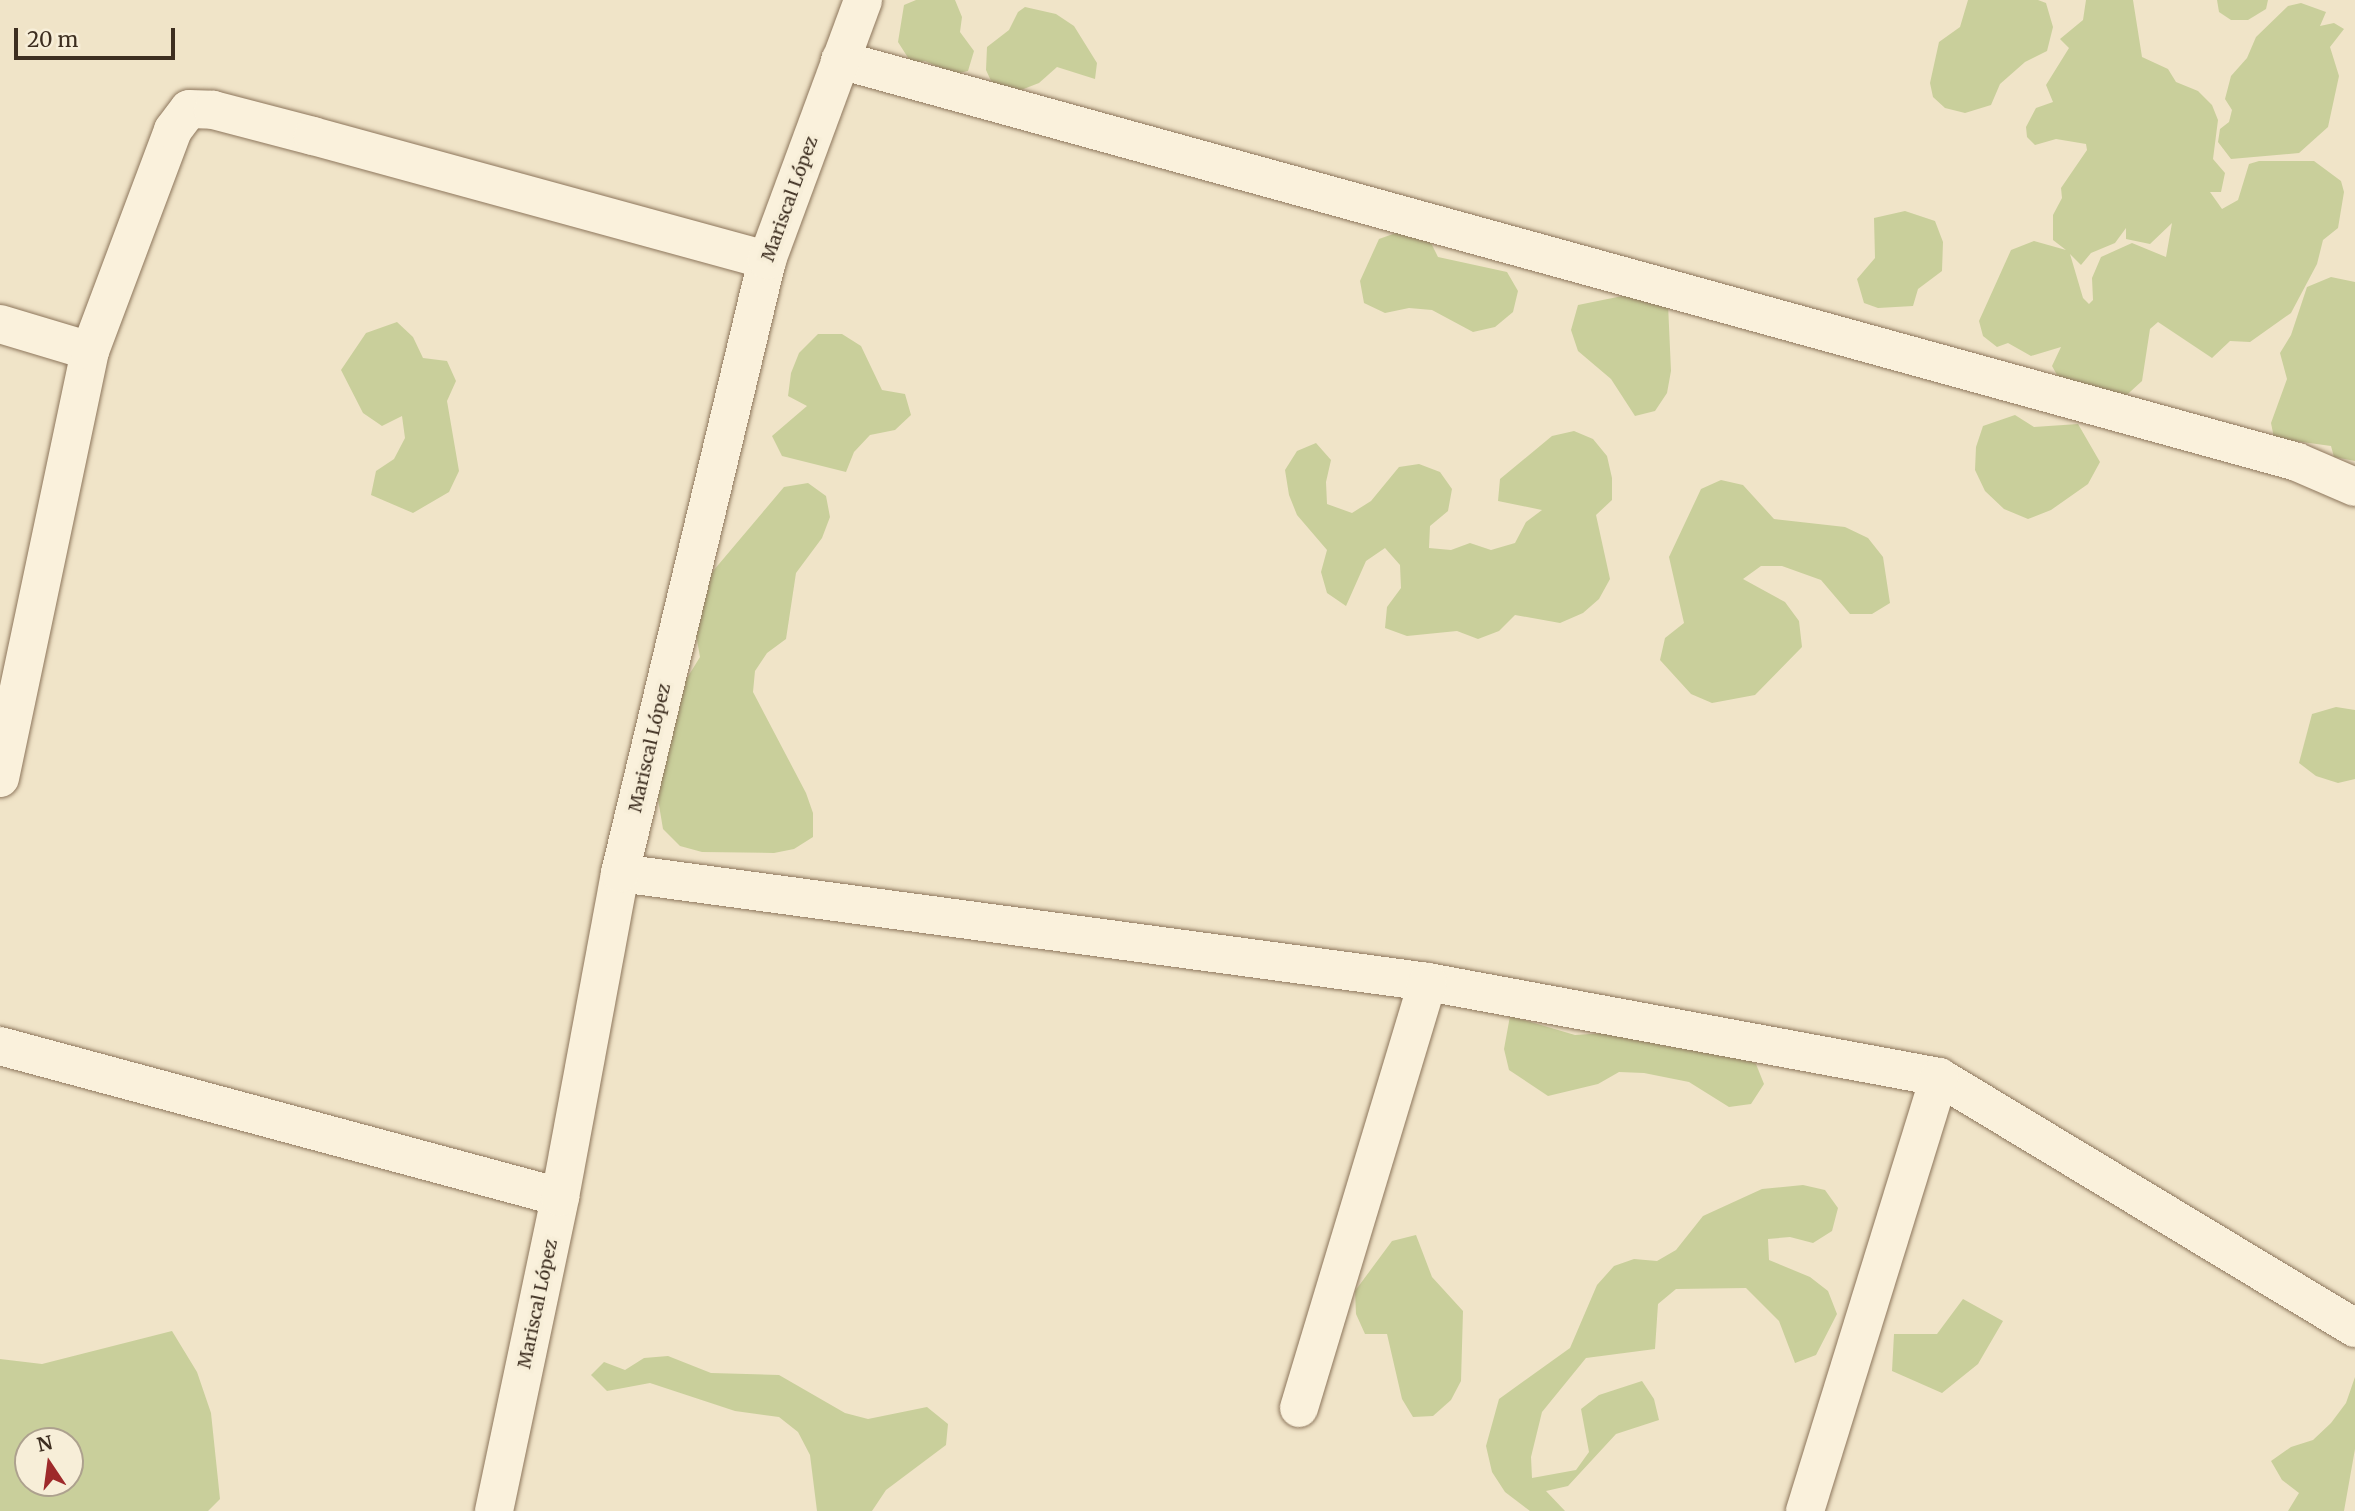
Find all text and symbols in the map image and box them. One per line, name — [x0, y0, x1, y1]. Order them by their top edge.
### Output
scale bar — [18, 14, 178, 58]
text: 20 m — [27, 26, 78, 53]
street label: Mariscal López — [757, 133, 823, 265]
street label: Mariscal López — [625, 681, 675, 815]
street label: Mariscal López — [514, 1237, 562, 1371]
north arrow — [14, 1427, 84, 1497]
text: N — [35, 1430, 55, 1457]

